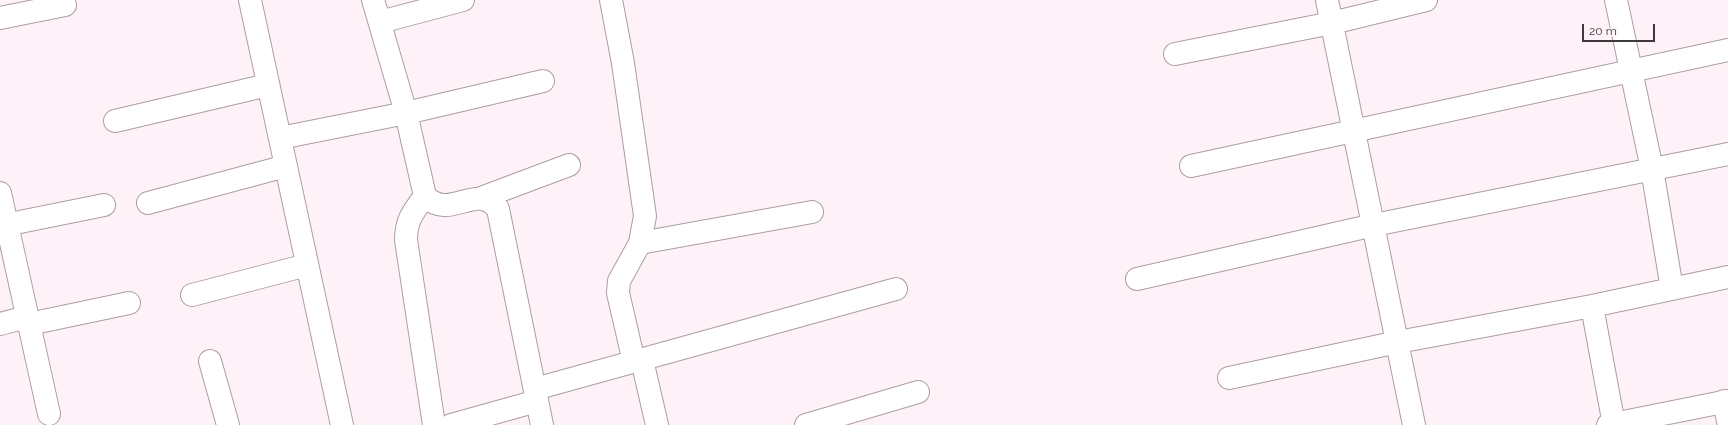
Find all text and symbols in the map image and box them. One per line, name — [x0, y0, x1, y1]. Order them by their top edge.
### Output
scale bar — [1584, 16, 1657, 42]
text: 20 m — [1589, 24, 1617, 38]

